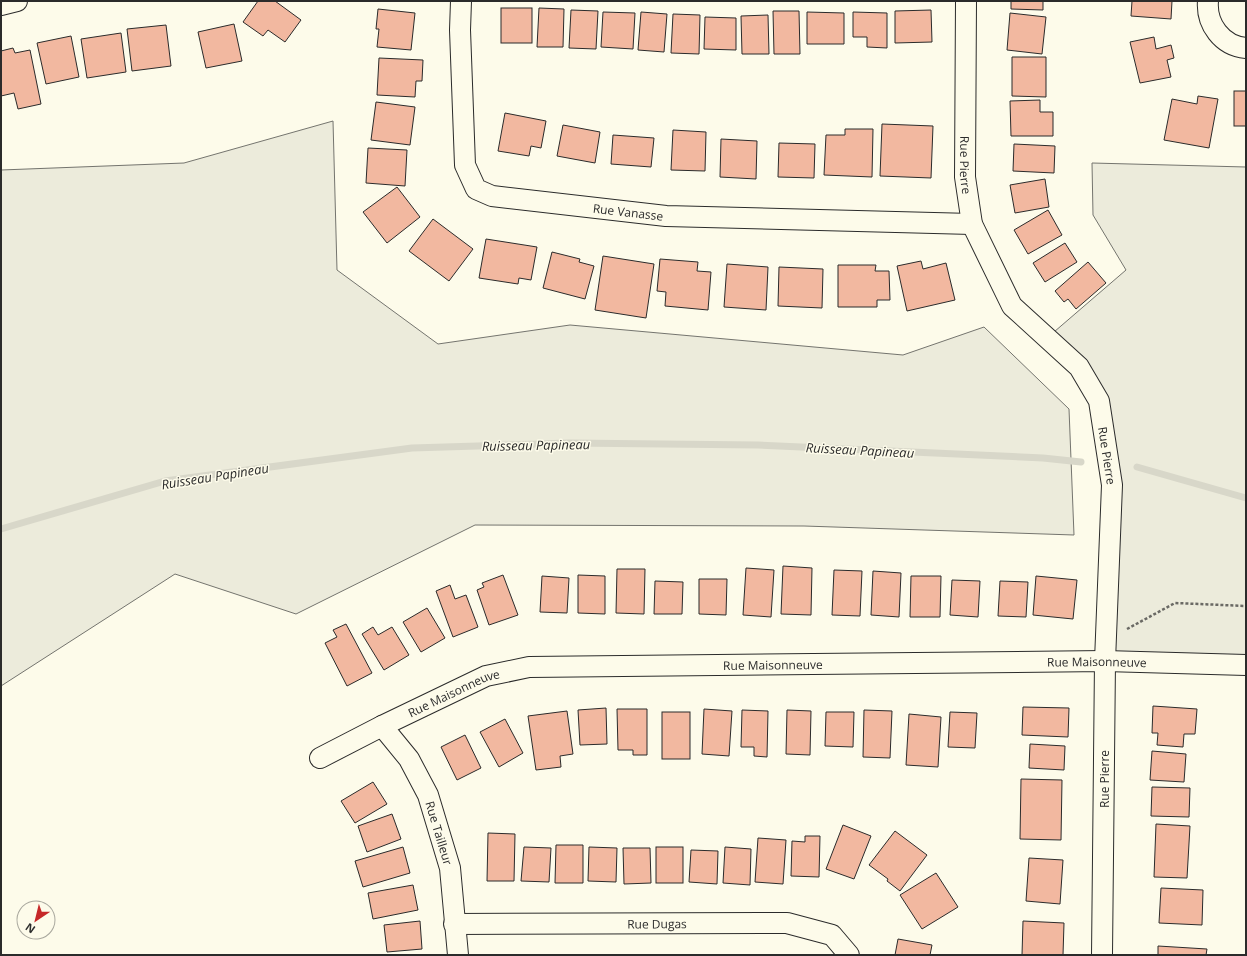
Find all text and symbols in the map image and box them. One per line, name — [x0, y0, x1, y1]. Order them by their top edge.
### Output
street label: Rue Pierre — [956, 136, 976, 195]
street label: Rue Vanasse — [592, 199, 664, 224]
street label: Rue Pierre — [1095, 425, 1120, 486]
water label: Ruisseau Papineau — [482, 435, 591, 455]
water label: Ruisseau Papineau — [805, 438, 915, 462]
water label: Ruisseau Papineau — [160, 459, 270, 493]
street label: Rue Maisonneuve — [1047, 652, 1147, 671]
street label: Rue Maisonneuve — [723, 655, 823, 673]
street label: Rue Maisonneuve — [405, 665, 501, 721]
street label: Rue Pierre — [1096, 750, 1113, 808]
street label: Rue Tailleur — [422, 799, 457, 867]
north arrow — [16, 900, 56, 940]
street label: Rue Dugas — [627, 915, 687, 932]
text: N — [22, 920, 38, 937]

